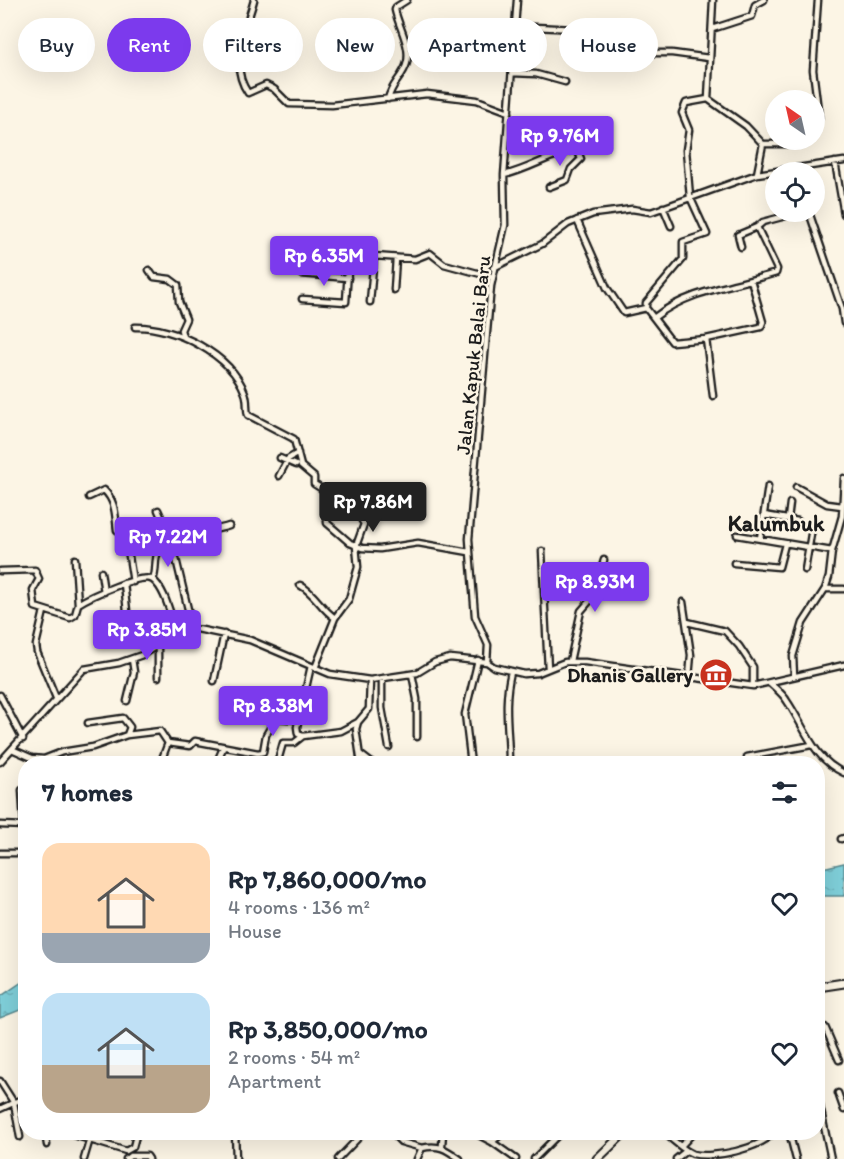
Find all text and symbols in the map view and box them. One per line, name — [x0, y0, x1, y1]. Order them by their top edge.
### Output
chip: Buy — [18, 18, 95, 72]
chip: Rent — [107, 18, 191, 72]
chip: Filters — [203, 18, 303, 72]
chip: New — [315, 18, 395, 72]
chip: Apartment — [407, 18, 547, 72]
chip: House — [559, 18, 658, 72]
north arrow — [765, 90, 825, 150]
map controls — [765, 90, 825, 222]
pin: Rp 9.76M — [498, 116, 622, 167]
text: Rp 9.76M — [521, 123, 599, 147]
button: locate — [765, 162, 825, 222]
pin: Rp 6.35M — [262, 236, 386, 287]
text: Rp 6.35M — [284, 243, 364, 267]
street label: Jalan Kapuk Balai Baru — [451, 254, 495, 456]
pin: Rp 7.86M — [311, 482, 435, 533]
text: Rp 7.86M — [333, 489, 413, 513]
district label: Kalumbuk — [728, 510, 825, 537]
pin: Rp 7.22M — [106, 517, 230, 568]
text: Rp 7.22M — [129, 524, 207, 548]
pin: Rp 8.93M — [533, 562, 657, 613]
text: Rp 8.93M — [555, 569, 635, 593]
pin: Rp 3.85M — [85, 610, 209, 661]
text: Rp 3.85M — [107, 617, 187, 641]
museum icon: Dhanis Gallery — [698, 657, 734, 693]
place label: Dhanis Gallery — [567, 663, 694, 688]
pin: Rp 8.38M — [211, 686, 335, 737]
text: Rp 8.38M — [233, 693, 313, 717]
text: 7 homes — [42, 776, 133, 808]
icon: filters — [768, 776, 801, 809]
text: Rp 7,860,000/mo — [228, 863, 427, 895]
icon: home — [90, 867, 162, 939]
icon: heart — [768, 887, 801, 920]
text: 4 rooms · 136 m² — [228, 895, 370, 919]
text: House — [228, 919, 282, 943]
text: Rp 3,850,000/mo — [228, 1013, 428, 1045]
icon: home — [90, 1017, 162, 1089]
icon: heart — [768, 1037, 801, 1070]
text: 2 rooms · 54 m² — [228, 1045, 360, 1069]
text: Apartment — [228, 1069, 321, 1093]

